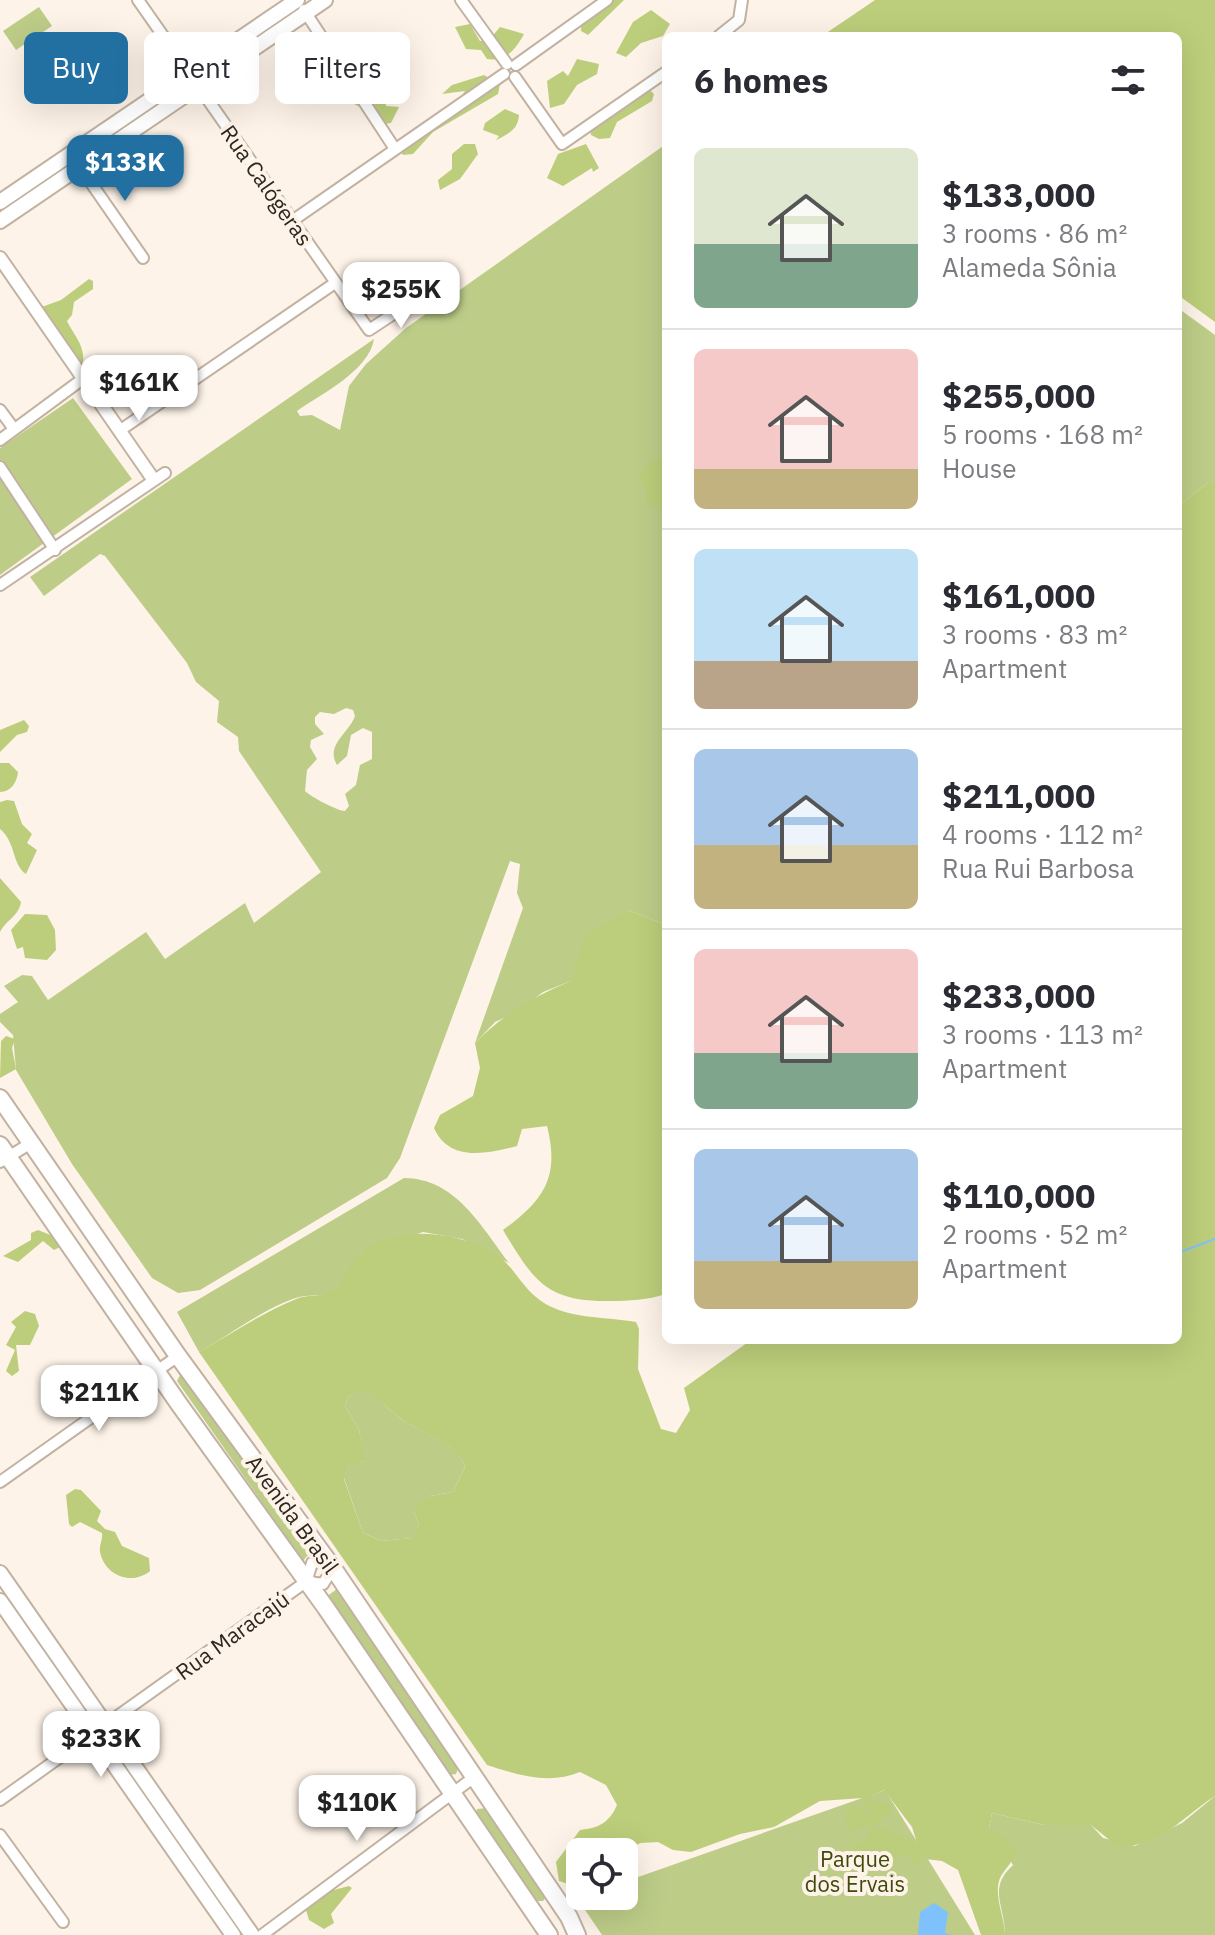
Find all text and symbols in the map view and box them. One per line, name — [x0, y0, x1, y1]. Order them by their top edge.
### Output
chip: Buy — [24, 32, 128, 104]
chip: Rent — [144, 32, 259, 104]
chip: Filters — [275, 32, 410, 104]
text: 6 homes — [694, 58, 829, 102]
icon: filters — [1106, 58, 1150, 102]
street label: Rua Calógeras — [215, 119, 319, 251]
pin: $133K — [69, 135, 181, 203]
text: $133K — [85, 144, 165, 178]
text: $133,000 — [942, 172, 1095, 216]
icon: home — [758, 180, 854, 276]
text: 3 rooms · 86 m² — [942, 216, 1127, 250]
text: Alameda Sônia — [942, 250, 1117, 284]
pin: $255K — [345, 262, 457, 330]
text: $255K — [361, 271, 441, 305]
pin: $161K — [83, 355, 195, 423]
text: $161K — [99, 364, 179, 398]
text: $255,000 — [942, 373, 1095, 417]
icon: home — [758, 381, 854, 477]
text: 5 rooms · 168 m² — [942, 417, 1143, 451]
text: House — [942, 451, 1017, 485]
text: $161,000 — [942, 573, 1095, 617]
icon: home — [758, 581, 854, 677]
text: 3 rooms · 83 m² — [942, 617, 1127, 651]
text: Apartment — [942, 651, 1067, 685]
text: $211,000 — [942, 773, 1095, 817]
icon: home — [758, 781, 854, 877]
text: 4 rooms · 112 m² — [942, 817, 1143, 851]
text: Rua Rui Barbosa — [942, 851, 1134, 885]
text: $233,000 — [942, 973, 1095, 1017]
icon: home — [758, 981, 854, 1077]
text: 3 rooms · 113 m² — [942, 1017, 1143, 1051]
text: Apartment — [942, 1051, 1067, 1085]
text: $110,000 — [942, 1173, 1095, 1217]
icon: home — [758, 1181, 854, 1277]
text: 2 rooms · 52 m² — [942, 1217, 1127, 1251]
text: Apartment — [942, 1251, 1067, 1285]
pin: $211K — [43, 1365, 155, 1433]
text: $211K — [59, 1374, 139, 1408]
street label: Avenida Brasil — [240, 1449, 346, 1579]
street label: Rua Maracajú — [169, 1584, 295, 1686]
pin: $233K — [45, 1711, 157, 1779]
text: $233K — [61, 1720, 141, 1754]
pin: $110K — [301, 1775, 413, 1843]
text: $110K — [317, 1784, 397, 1818]
map controls — [566, 1838, 638, 1910]
button: locate — [566, 1838, 638, 1910]
park label: Parque dos Ervais — [805, 1844, 905, 1898]

